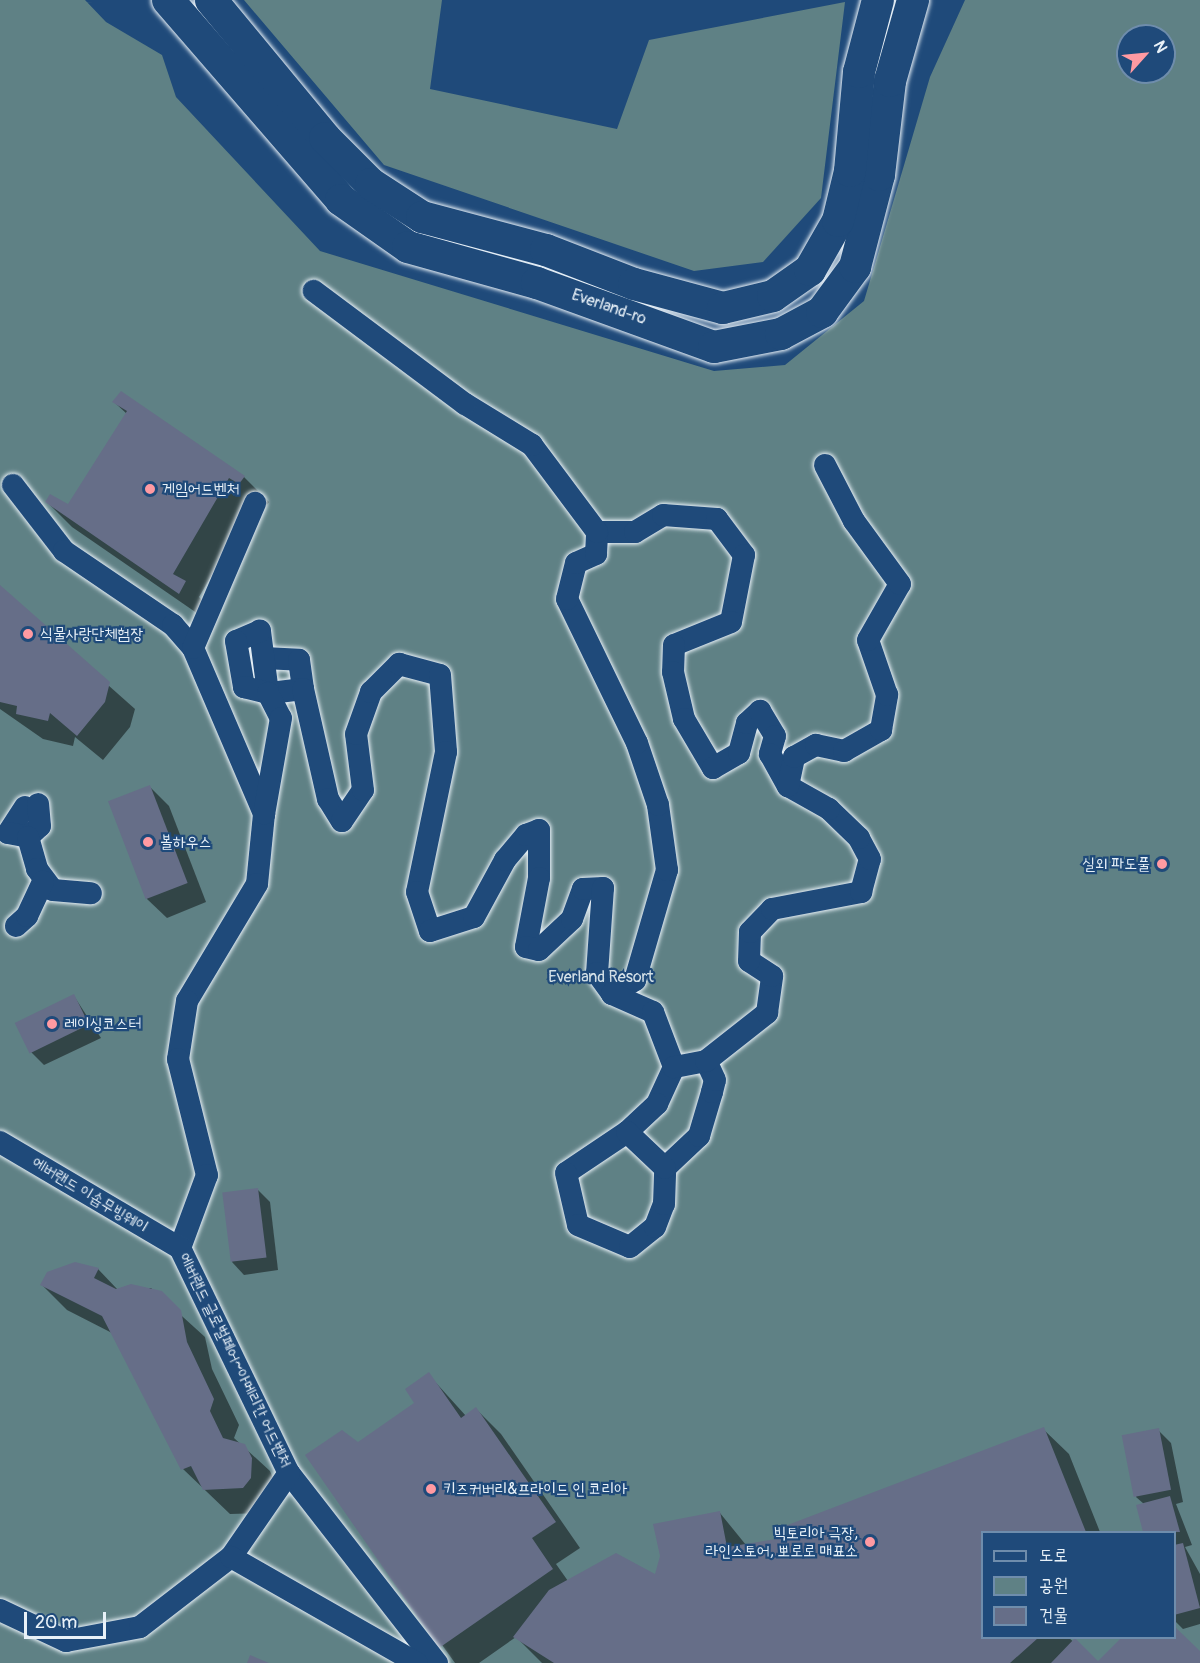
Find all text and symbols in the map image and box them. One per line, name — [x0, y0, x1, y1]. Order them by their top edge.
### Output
north arrow — [1116, 24, 1176, 84]
text: N — [1149, 37, 1172, 56]
street label: Everland-ro — [569, 285, 649, 329]
place label: 게임어드벤처 — [162, 479, 239, 499]
marker: 게임어드벤처 — [143, 482, 157, 496]
place label: 식물사랑단체험장 — [40, 624, 143, 644]
marker: 식물사랑단체험장 — [21, 627, 35, 641]
place label: 볼하우스 — [160, 832, 212, 852]
marker: 볼하우스 — [141, 835, 155, 849]
place label: 실외 파도풀 — [1082, 854, 1150, 874]
marker: 실외 파도풀 — [1155, 857, 1169, 871]
park label: Everland Resort — [548, 967, 654, 987]
place label: 레이싱코스터 — [64, 1014, 141, 1034]
marker: 레이싱코스터 — [45, 1017, 59, 1031]
street label: 에버랜드 이솝무빙웨이 — [28, 1153, 152, 1237]
street label: 에버랜드 글로벌페어~아메리칸 어드벤처 — [175, 1250, 295, 1470]
place label: 키즈커버리&프라이드 인 코리아 — [443, 1479, 627, 1499]
marker: 키즈커버리&프라이드 인 코리아 — [424, 1482, 438, 1496]
place label: 빅토리아 극장, 라인스토어, 뽀로로 매표소 — [705, 1523, 858, 1561]
legend — [981, 1531, 1176, 1639]
marker: 빅토리아 극장, 라인스토어, 뽀로로 매표소 — [863, 1535, 877, 1549]
text: 도로 — [1039, 1544, 1068, 1567]
text: 공원 — [1039, 1574, 1068, 1597]
scale bar — [27, 1600, 110, 1638]
text: 건물 — [1039, 1604, 1068, 1627]
text: 20 m — [35, 1611, 77, 1634]

